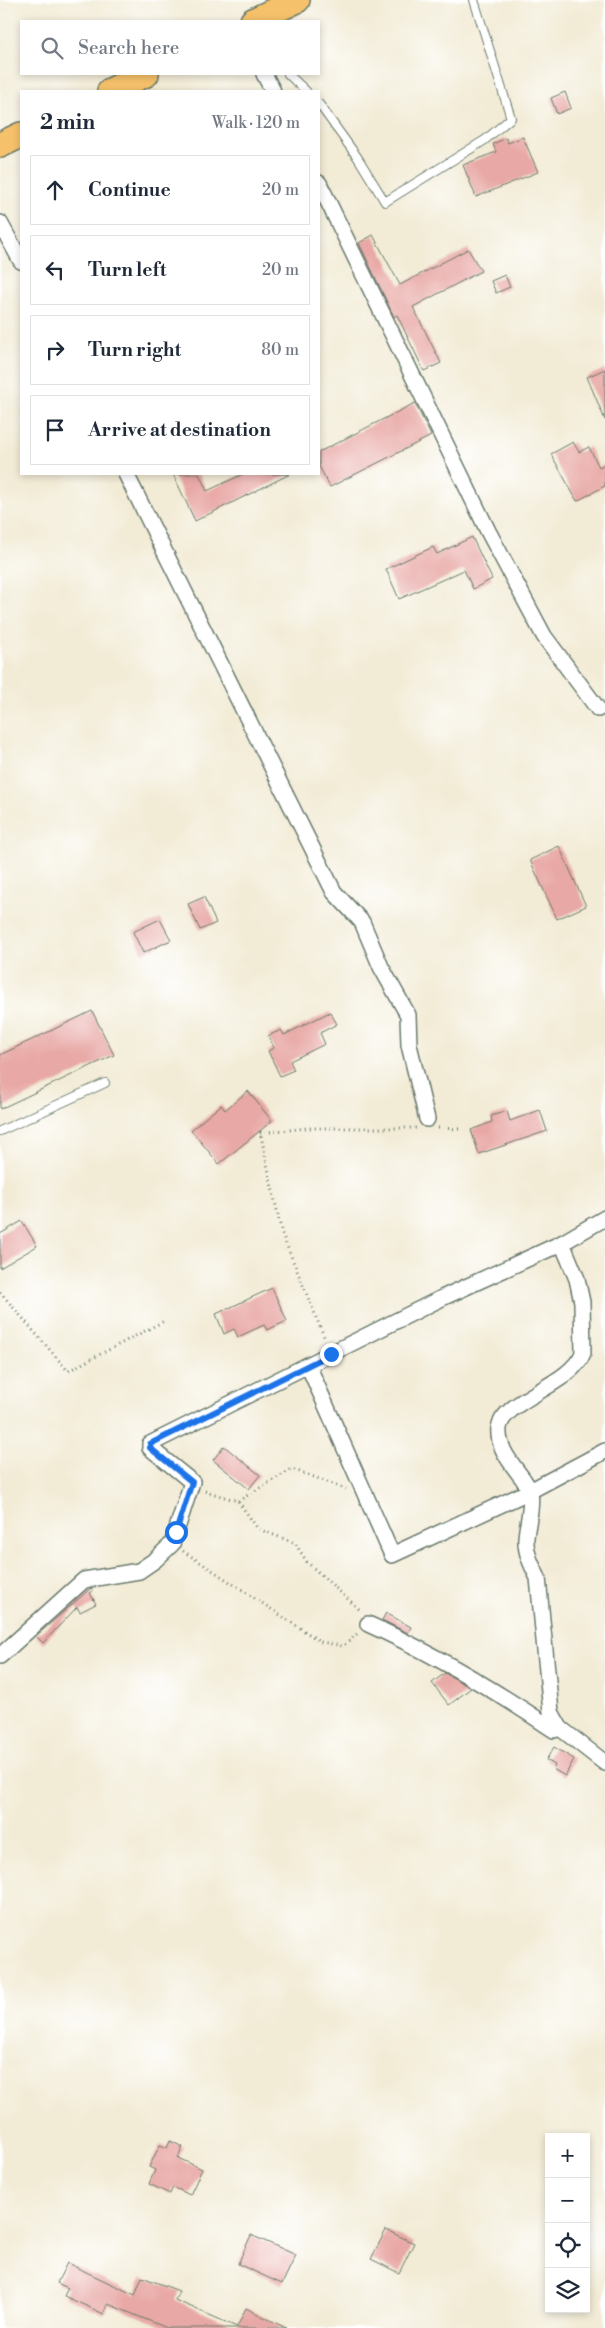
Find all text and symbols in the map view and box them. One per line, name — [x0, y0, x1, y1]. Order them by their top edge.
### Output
search box — [20, 20, 320, 75]
icon: search — [38, 34, 66, 62]
text: Search here — [78, 36, 179, 60]
text: 2 min — [40, 110, 95, 136]
text: Walk · 120 m — [212, 113, 300, 133]
icon: ahead — [41, 176, 69, 204]
text: Continue — [88, 178, 171, 202]
text: 20 m — [262, 180, 299, 200]
icon: left — [41, 256, 69, 284]
text: Turn left — [88, 258, 167, 282]
text: 20 m — [262, 260, 299, 280]
icon: right — [41, 336, 69, 364]
text: Turn right — [88, 338, 181, 362]
text: 80 m — [261, 340, 299, 360]
icon: arrive — [41, 416, 69, 444]
text: Arrive at destination — [88, 418, 271, 442]
route end — [320, 1343, 343, 1366]
route start — [165, 1521, 188, 1544]
map controls — [545, 2133, 590, 2313]
button: + — [545, 2133, 590, 2178]
button: − — [545, 2178, 590, 2223]
button: locate — [545, 2223, 590, 2268]
button: layers — [545, 2268, 590, 2313]

